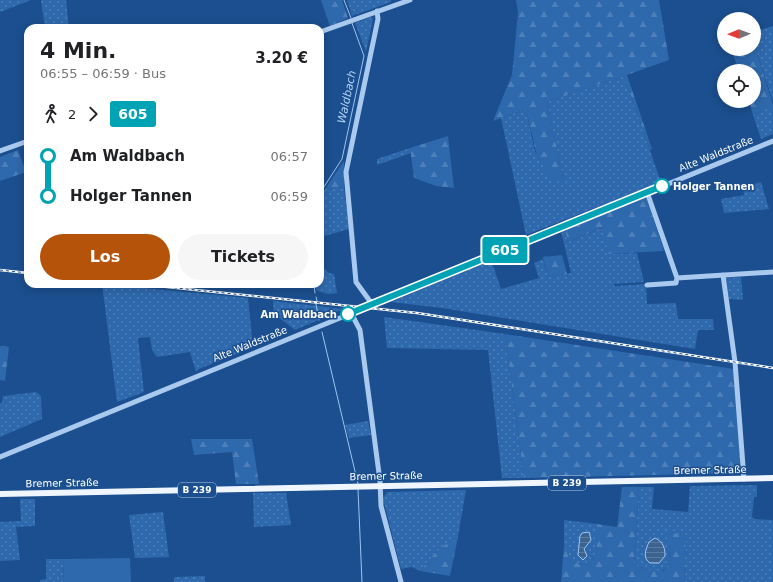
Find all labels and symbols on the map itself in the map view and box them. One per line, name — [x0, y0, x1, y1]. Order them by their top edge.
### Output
north arrow — [717, 12, 761, 56]
water label: Waldbach — [335, 69, 359, 125]
street label: Alte Waldstraße — [677, 134, 755, 174]
marker: Holger Tannen — [654, 178, 670, 194]
place label: Holger Tannen — [673, 181, 754, 192]
line badge: 605 — [482, 237, 528, 263]
marker: Am Waldbach — [340, 306, 356, 322]
place label: Am Waldbach — [260, 309, 337, 320]
street label: Alte Waldstraße — [211, 324, 289, 364]
street label: Bremer Straße — [673, 464, 747, 476]
street label: Bremer Straße — [349, 470, 423, 482]
road number: B 239 — [548, 476, 586, 490]
street label: Bremer Straße — [25, 477, 99, 489]
road number: B 239 — [178, 483, 216, 497]

